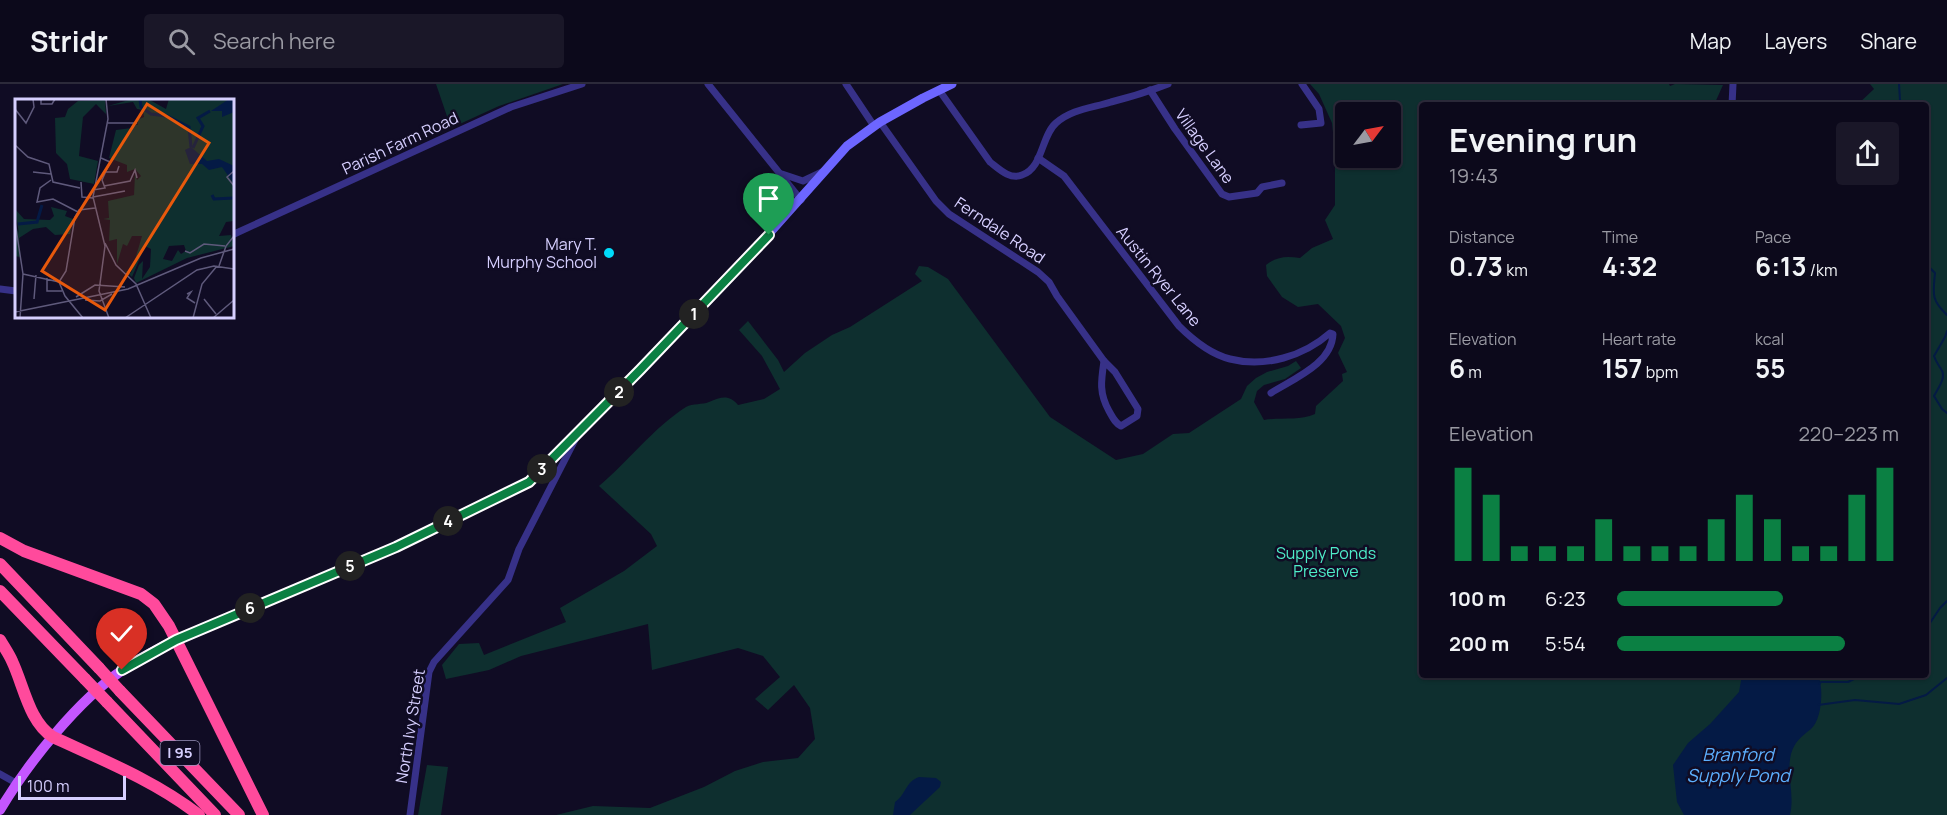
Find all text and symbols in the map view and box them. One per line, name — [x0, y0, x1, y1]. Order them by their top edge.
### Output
search box — [144, 14, 564, 68]
text: Stridr — [30, 22, 108, 60]
icon: search — [165, 25, 198, 58]
text: Search here — [213, 26, 335, 56]
text: Map — [1690, 27, 1731, 55]
text: Layers — [1764, 27, 1827, 55]
text: Share — [1860, 27, 1917, 55]
inset map — [15, 99, 234, 318]
north arrow — [1335, 102, 1401, 168]
map controls — [1335, 102, 1401, 168]
street label: Village Lane — [1170, 104, 1240, 188]
street label: Parish Farm Road — [338, 106, 462, 180]
text: Evening run — [1449, 117, 1637, 162]
button: share — [1836, 122, 1899, 185]
text: 19:43 — [1449, 162, 1498, 189]
pin — [743, 173, 794, 235]
icon: arrive — [752, 182, 785, 215]
street label: Ferndale Road — [950, 192, 1050, 268]
street label: Austin Ryer Lane — [1112, 221, 1206, 331]
text: Distance — [1449, 226, 1515, 248]
text: Time — [1602, 226, 1638, 248]
text: Pace — [1755, 226, 1791, 248]
place label: Mary T. Murphy School — [487, 233, 597, 273]
marker: Mary T. Murphy School — [602, 246, 616, 260]
text: 0.73 — [1449, 248, 1503, 284]
text: 4:32 — [1602, 248, 1657, 284]
text: 6:13 — [1755, 248, 1807, 284]
text: km — [1503, 259, 1528, 281]
text: /km — [1807, 259, 1837, 281]
pin: 1 — [679, 299, 709, 329]
text: 1 — [690, 303, 698, 325]
text: Elevation — [1449, 328, 1517, 350]
text: Heart rate — [1602, 328, 1676, 350]
text: kcal — [1755, 328, 1784, 350]
text: 6 — [1449, 350, 1465, 386]
text: 157 — [1602, 350, 1643, 386]
text: 55 — [1755, 350, 1785, 386]
text: m — [1465, 361, 1482, 383]
text: bpm — [1643, 361, 1678, 383]
pin: 2 — [604, 377, 634, 407]
text: 2 — [614, 381, 624, 403]
text: Elevation — [1449, 420, 1533, 447]
text: 220–223 m — [1798, 420, 1899, 447]
pin: 3 — [527, 454, 557, 484]
text: 3 — [537, 458, 547, 480]
pin: 4 — [433, 506, 463, 536]
text: 4 — [443, 510, 453, 532]
park label: Supply Ponds Preserve — [1276, 542, 1376, 582]
pin: 5 — [335, 551, 365, 581]
text: 5 — [345, 555, 355, 577]
text: 100 m — [1449, 585, 1506, 612]
text: 6:23 — [1545, 585, 1586, 612]
pin: 6 — [235, 593, 265, 623]
text: 6 — [245, 597, 255, 619]
pin — [96, 608, 147, 670]
icon: check — [105, 617, 138, 650]
text: 200 m — [1449, 630, 1509, 657]
text: 5:54 — [1545, 630, 1586, 657]
street label: North Ivy Street — [390, 667, 430, 785]
road number: I 95 — [160, 741, 200, 765]
water label: Branford Supply Pond — [1686, 742, 1792, 787]
scale bar — [18, 773, 126, 800]
text: 100 m — [27, 775, 70, 797]

